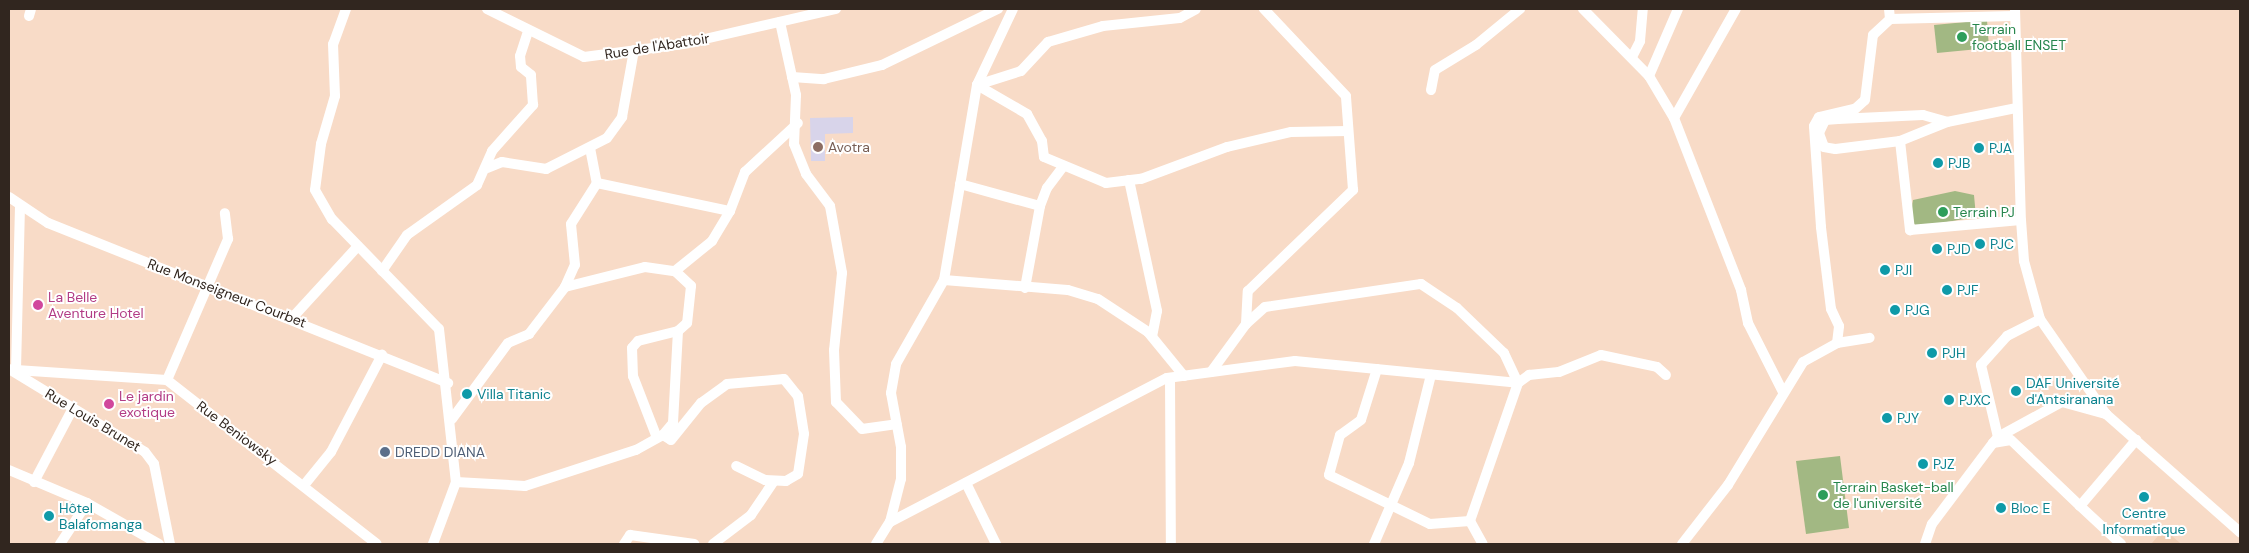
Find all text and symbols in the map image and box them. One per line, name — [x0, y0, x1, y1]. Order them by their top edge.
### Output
place label: Terrain football ENSET — [1972, 21, 2066, 54]
street label: Rue de l'Abattoir — [603, 29, 711, 63]
marker: Terrain football ENSET — [1956, 31, 1968, 43]
place label: Avotra — [828, 139, 870, 155]
place label: PJA — [1989, 140, 2012, 156]
marker: Avotra — [812, 141, 824, 153]
marker: PJA — [1973, 142, 1985, 154]
place label: PJB — [1948, 155, 1970, 171]
marker: PJB — [1932, 157, 1944, 169]
place label: Terrain PJ — [1953, 204, 2015, 220]
marker: Terrain PJ — [1937, 206, 1949, 218]
place label: PJC — [1990, 236, 2014, 252]
marker: PJC — [1974, 238, 1986, 250]
place label: PJD — [1947, 241, 1971, 257]
marker: PJD — [1931, 243, 1943, 255]
street label: Rue Monseigneur Courbet — [145, 255, 309, 331]
place label: PJI — [1895, 262, 1912, 278]
marker: PJI — [1879, 264, 1891, 276]
place label: PJF — [1957, 282, 1979, 298]
marker: PJF — [1941, 284, 1953, 296]
place label: La Belle Aventure Hotel — [48, 289, 144, 322]
marker: La Belle Aventure Hotel — [32, 299, 44, 311]
place label: PJG — [1905, 302, 1930, 318]
marker: PJG — [1889, 304, 1901, 316]
place label: PJH — [1942, 345, 1966, 361]
marker: PJH — [1926, 347, 1938, 359]
place label: DAF Université d'Antsiranana — [2026, 375, 2120, 408]
street label: Rue Louis Brunet — [42, 385, 144, 455]
marker: DAF Université d'Antsiranana — [2010, 385, 2022, 397]
place label: Villa Titanic — [477, 386, 551, 402]
place label: Le jardin exotique — [119, 388, 175, 421]
marker: Villa Titanic — [461, 388, 473, 400]
place label: PJXC — [1959, 392, 1991, 408]
marker: PJXC — [1943, 394, 1955, 406]
street label: Rue Beniowsky — [193, 397, 281, 469]
marker: Le jardin exotique — [103, 398, 115, 410]
place label: PJY — [1897, 410, 1919, 426]
marker: PJY — [1881, 412, 1893, 424]
place label: DREDD DIANA — [395, 444, 485, 460]
marker: DREDD DIANA — [379, 446, 391, 458]
place label: PJZ — [1933, 456, 1955, 472]
marker: PJZ — [1917, 458, 1929, 470]
place label: Terrain Basket-ball de l'université — [1833, 479, 1954, 512]
marker: Terrain Basket-ball de l'université — [1817, 489, 1829, 501]
marker: Centre Informatique — [2138, 491, 2150, 503]
place label: Hôtel Balafomanga — [59, 500, 142, 532]
place label: Bloc E — [2011, 500, 2051, 516]
marker: Bloc E — [1995, 502, 2007, 514]
place label: Centre Informatique — [2103, 505, 2185, 538]
marker: Hôtel Balafomanga — [43, 510, 55, 522]

